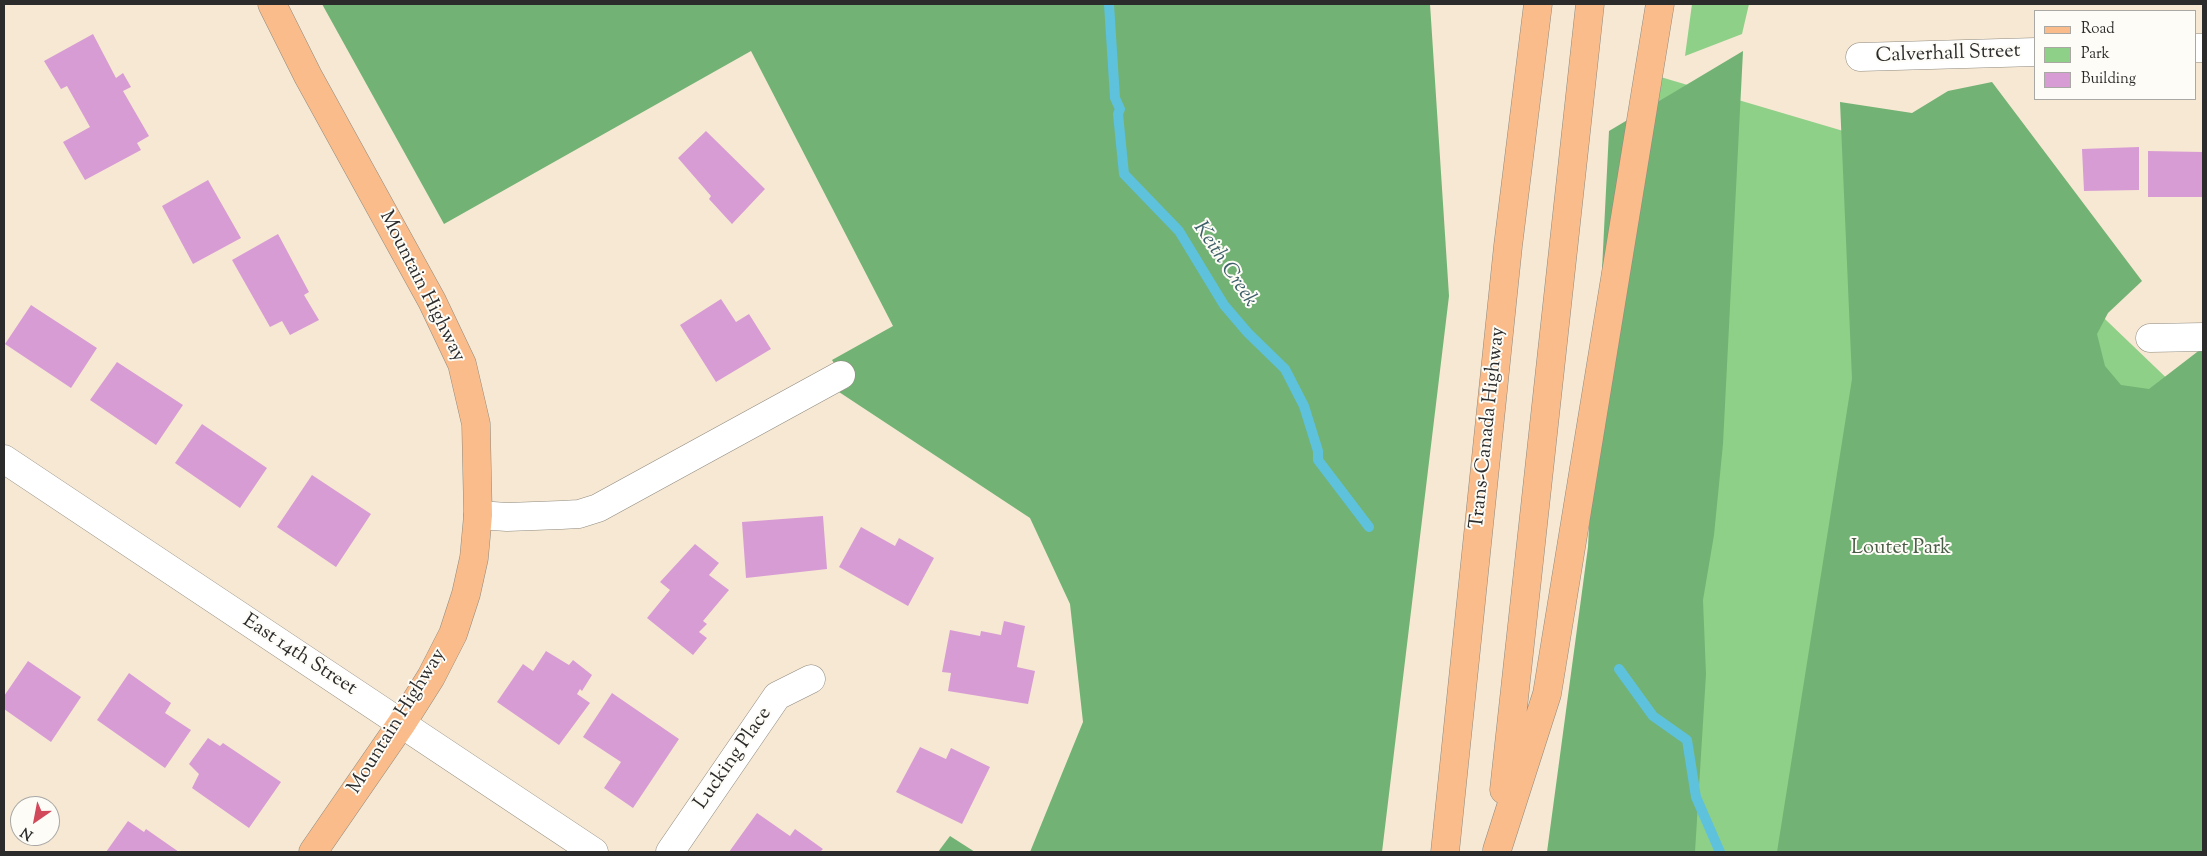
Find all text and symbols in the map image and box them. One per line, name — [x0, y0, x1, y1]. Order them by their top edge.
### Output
legend — [2034, 10, 2197, 100]
text: Road — [2081, 19, 2115, 40]
street label: Calverhall Street — [1875, 40, 2021, 70]
text: Park — [2081, 44, 2110, 65]
text: Building — [2081, 69, 2136, 90]
street label: Mountain Highway — [373, 207, 469, 367]
water label: Keith Creek — [1186, 217, 1262, 313]
street label: Trans-Canada Highway — [1466, 326, 1512, 530]
park label: Loutet Park — [1851, 538, 1951, 562]
street label: East 14th Street — [237, 610, 361, 702]
street label: Mountain Highway — [344, 645, 452, 799]
street label: Lucking Place — [690, 703, 778, 815]
north arrow — [10, 796, 60, 846]
text: N — [17, 821, 38, 844]

